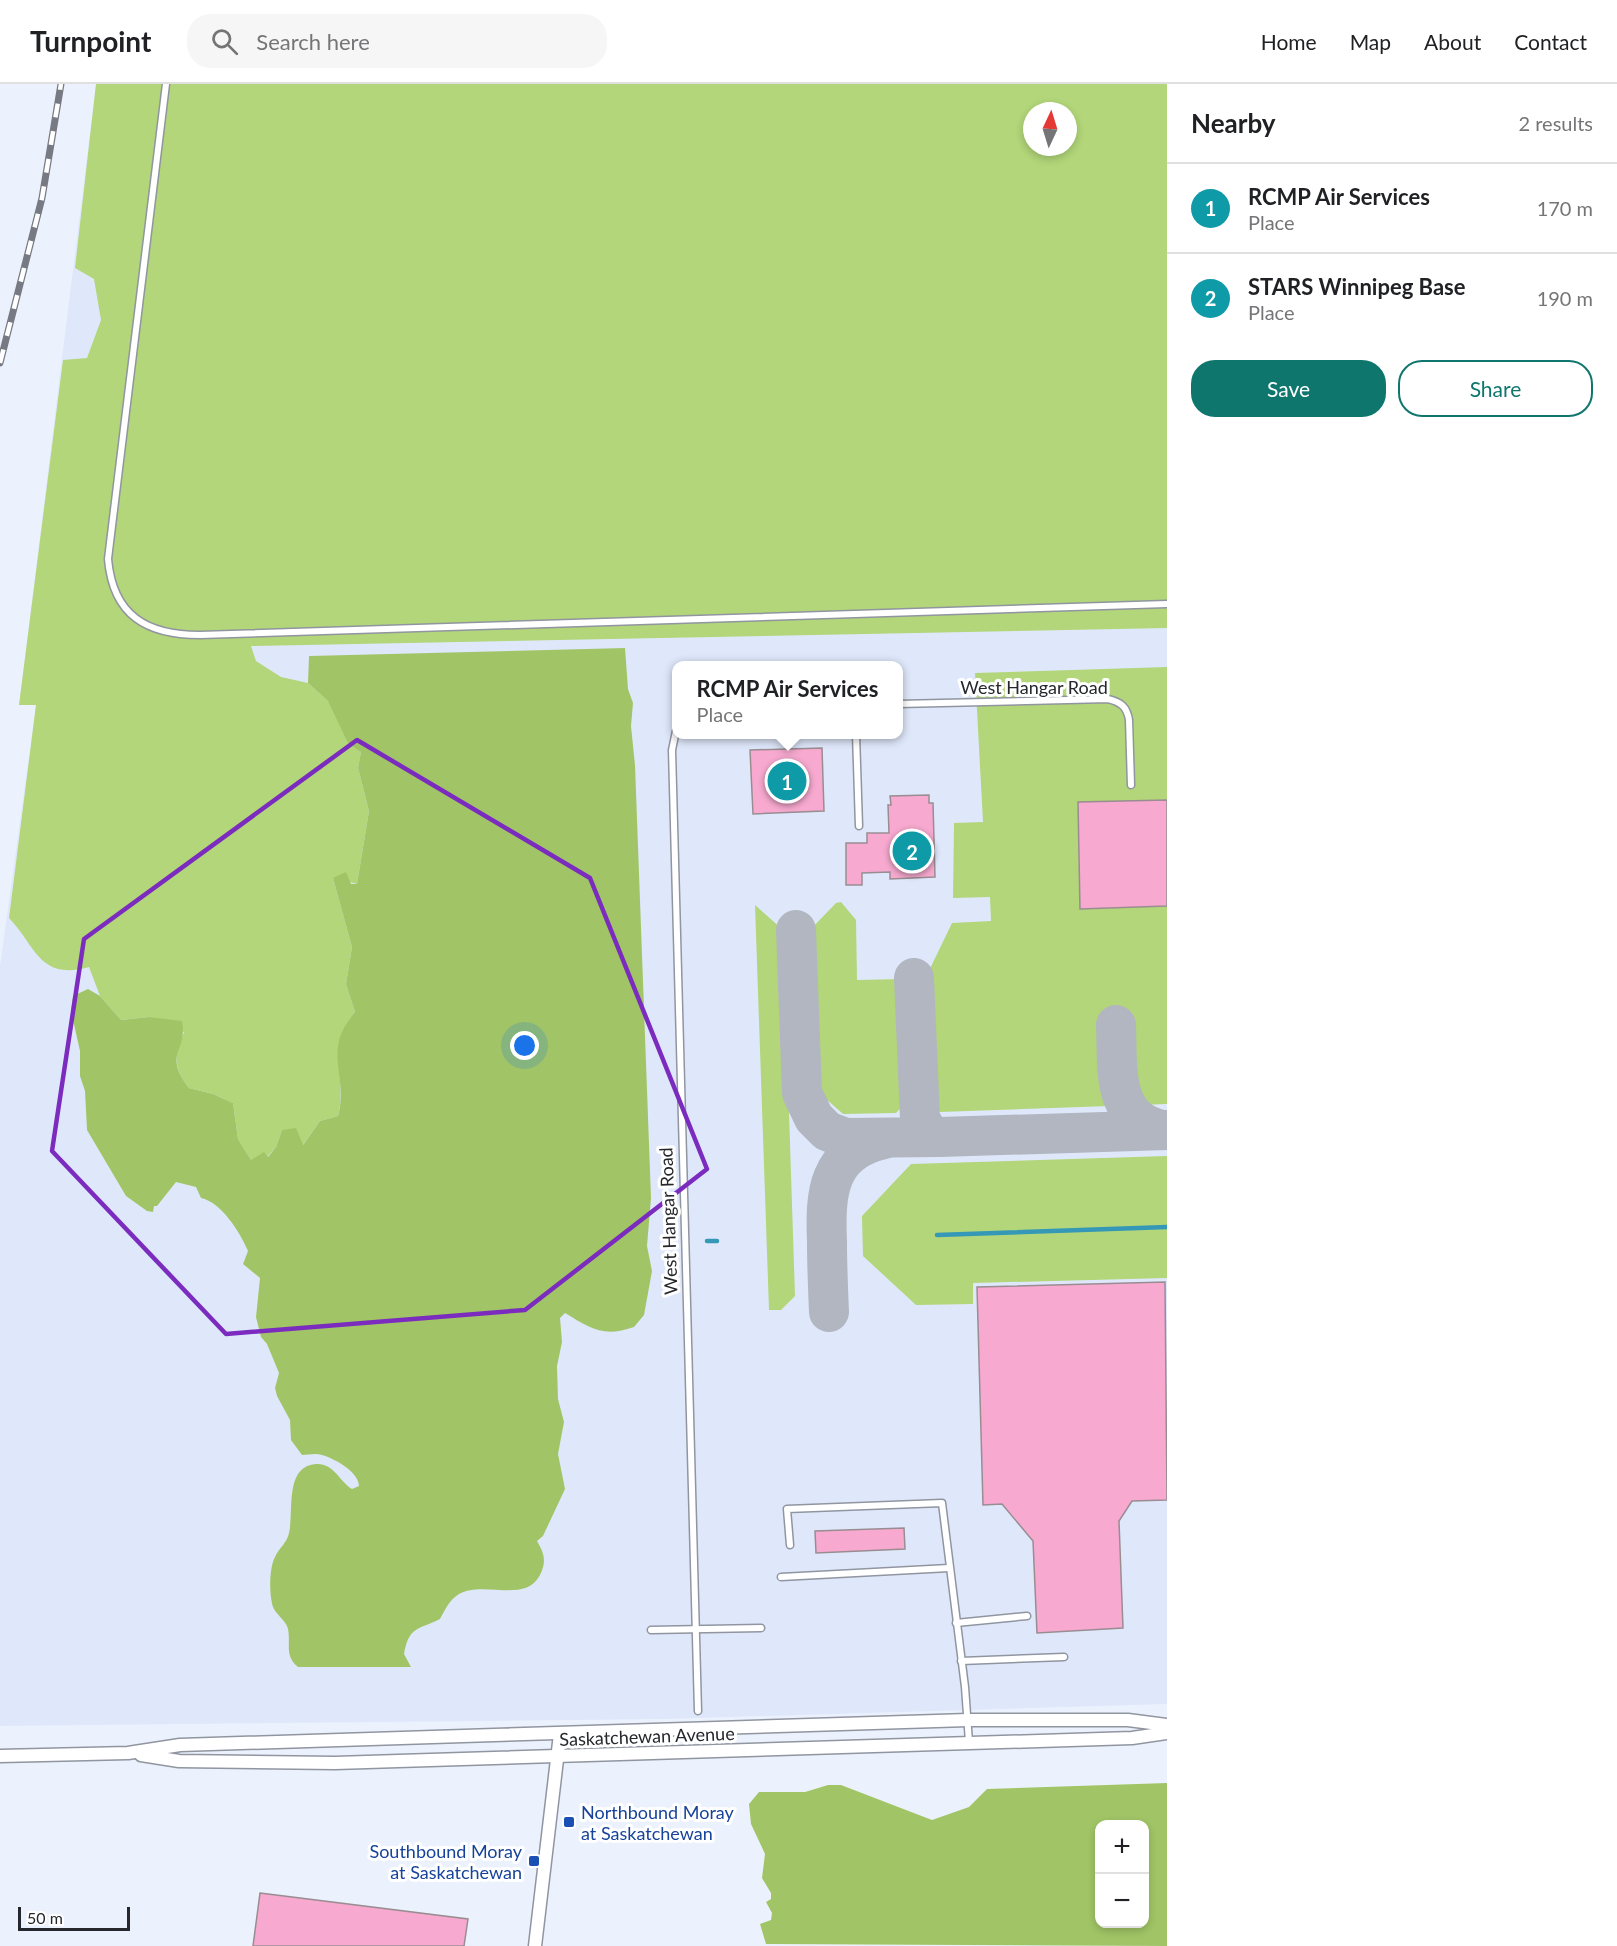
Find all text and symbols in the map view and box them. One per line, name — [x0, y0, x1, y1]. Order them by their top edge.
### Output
search box — [187, 14, 607, 68]
text: Turnpoint — [30, 24, 151, 58]
icon: search — [208, 25, 241, 58]
text: Search here — [256, 28, 370, 55]
text: Home — [1261, 29, 1317, 54]
text: Map — [1350, 29, 1391, 54]
text: About — [1424, 29, 1481, 54]
text: Contact — [1514, 29, 1587, 54]
north arrow — [1023, 102, 1077, 156]
text: Nearby — [1191, 107, 1276, 139]
text: 2 results — [1518, 111, 1593, 135]
text: RCMP Air Services — [1248, 183, 1430, 210]
text: 1 — [1205, 196, 1216, 220]
text: 170 m — [1537, 196, 1593, 220]
text: Place — [1248, 210, 1295, 234]
text: STARS Winnipeg Base — [1248, 273, 1466, 300]
text: 2 — [1205, 286, 1216, 310]
text: 190 m — [1537, 286, 1593, 310]
text: Place — [1248, 300, 1295, 324]
button: Save — [1191, 360, 1386, 417]
button: Share — [1398, 360, 1593, 417]
popup — [672, 661, 903, 739]
text: RCMP Air Services — [697, 675, 878, 702]
street label: West Hangar Road — [960, 676, 1108, 698]
text: Place — [697, 702, 743, 726]
pin: 1 — [768, 758, 806, 804]
pin: 2 — [892, 828, 932, 873]
your location — [510, 1031, 539, 1060]
street label: West Hangar Road — [654, 1147, 682, 1295]
street label: Saskatchewan Avenue — [559, 1722, 735, 1750]
place label: Northbound Moray at Saskatchewan — [581, 1801, 735, 1844]
marker: Northbound Moray at Saskatchewan — [562, 1815, 576, 1829]
map controls — [1095, 1820, 1149, 1928]
button: + — [1095, 1820, 1149, 1874]
place label: Southbound Moray at Saskatchewan — [369, 1840, 523, 1883]
marker: Southbound Moray at Saskatchewan — [527, 1854, 541, 1868]
button: − — [1095, 1874, 1149, 1928]
scale bar — [18, 1904, 130, 1932]
text: 50 m — [27, 1908, 63, 1927]

